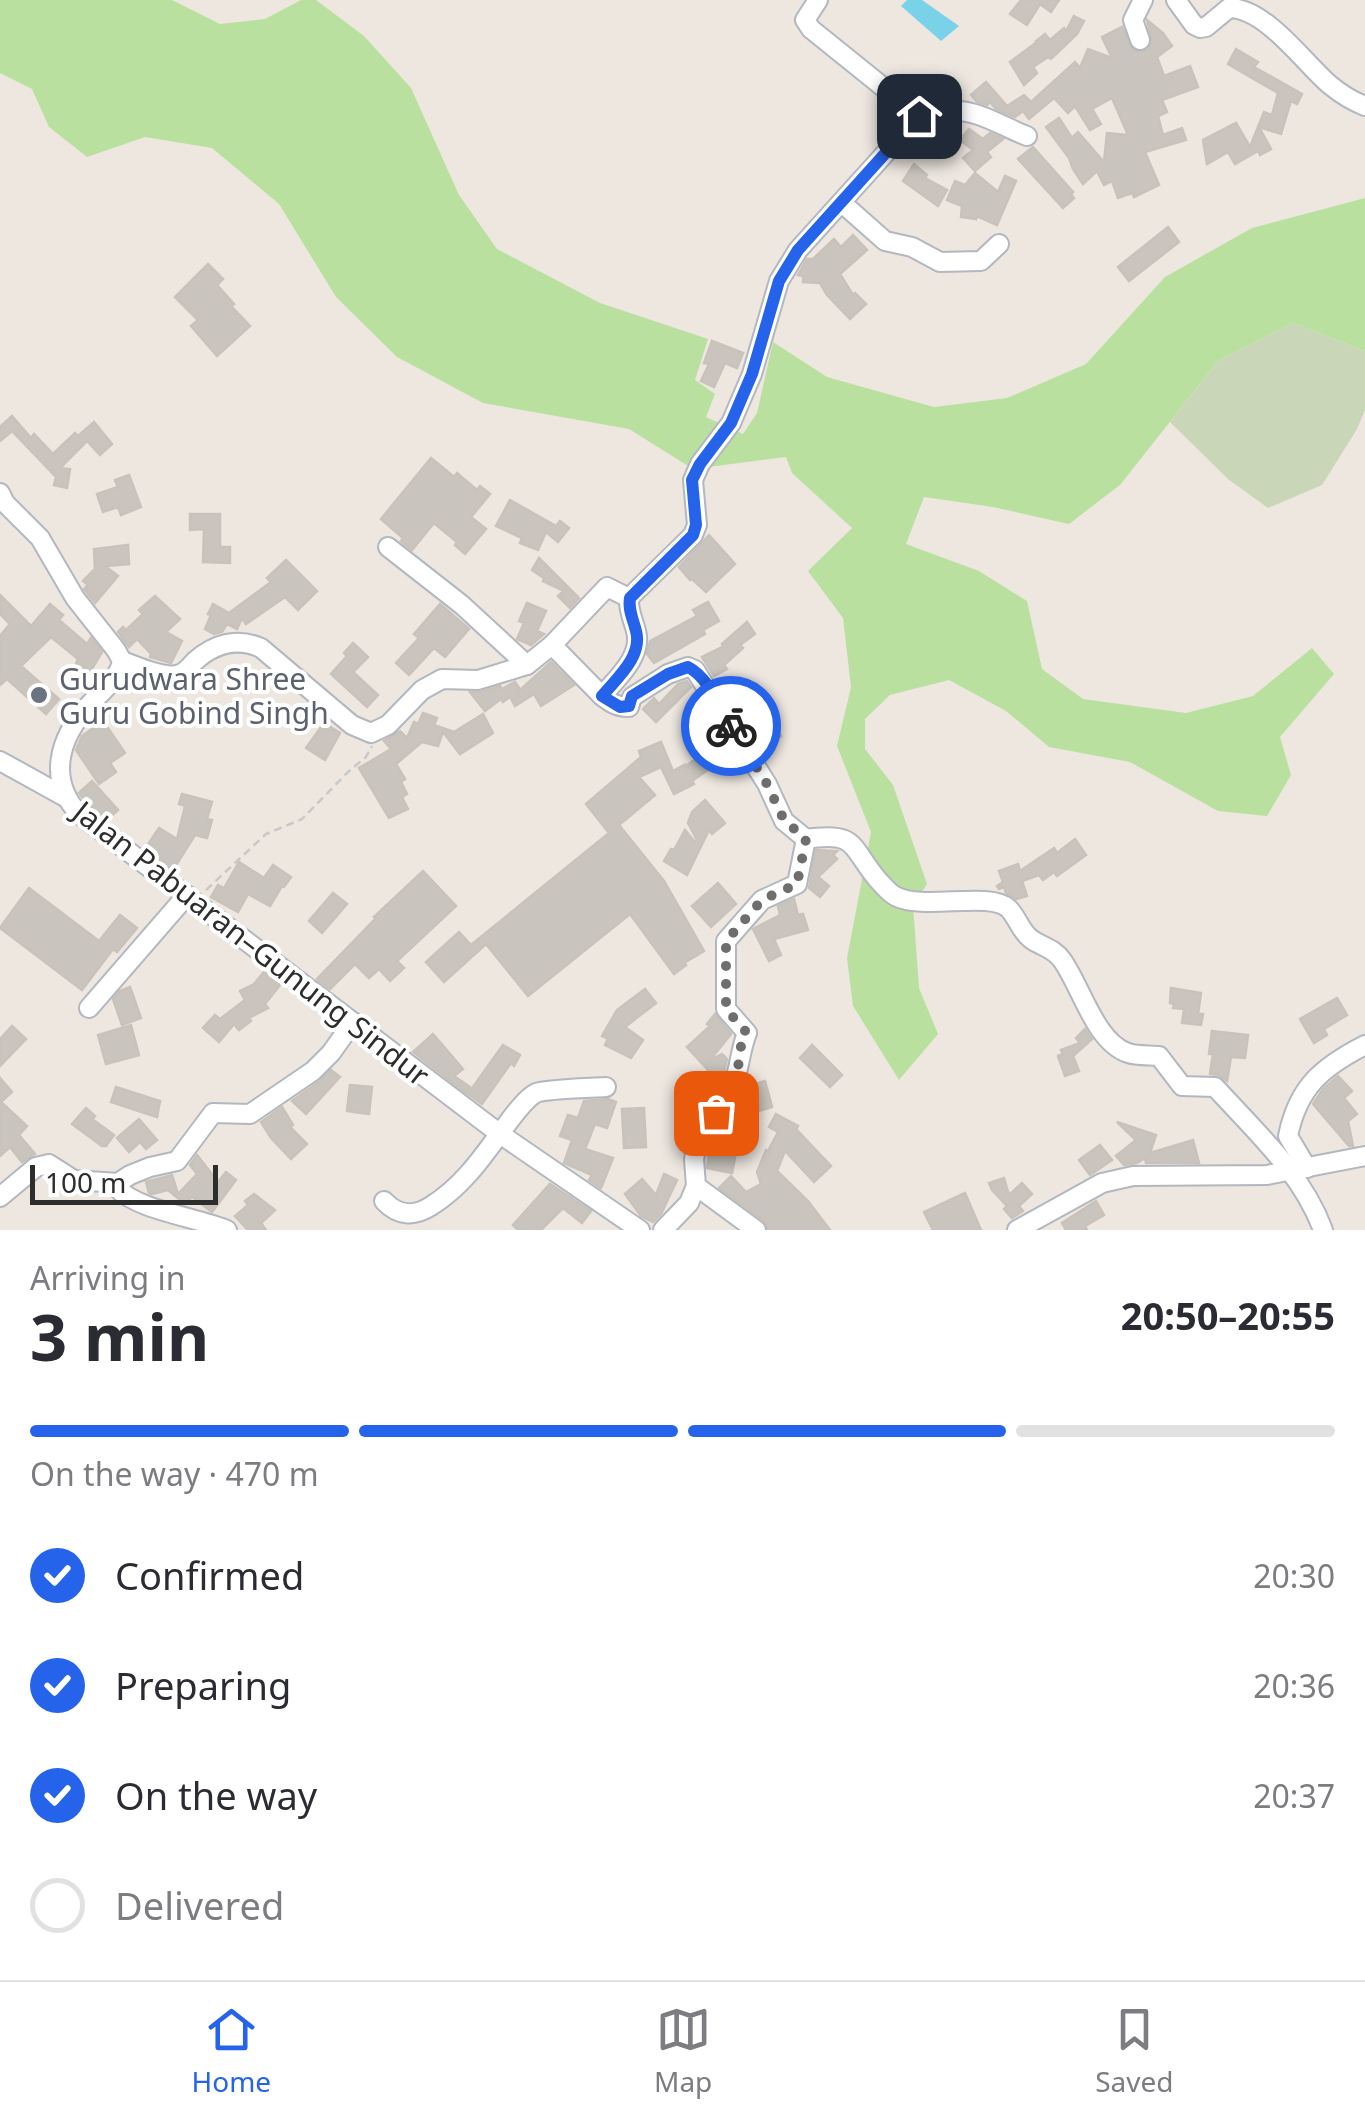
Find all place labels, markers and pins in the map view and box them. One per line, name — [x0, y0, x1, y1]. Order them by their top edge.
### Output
pin — [877, 74, 962, 159]
place label: Gurudwara Shree Guru Gobind Singh — [59, 658, 329, 733]
marker: Gurudwara Shree Guru Gobind Singh — [28, 684, 50, 706]
pin — [674, 1071, 759, 1156]

